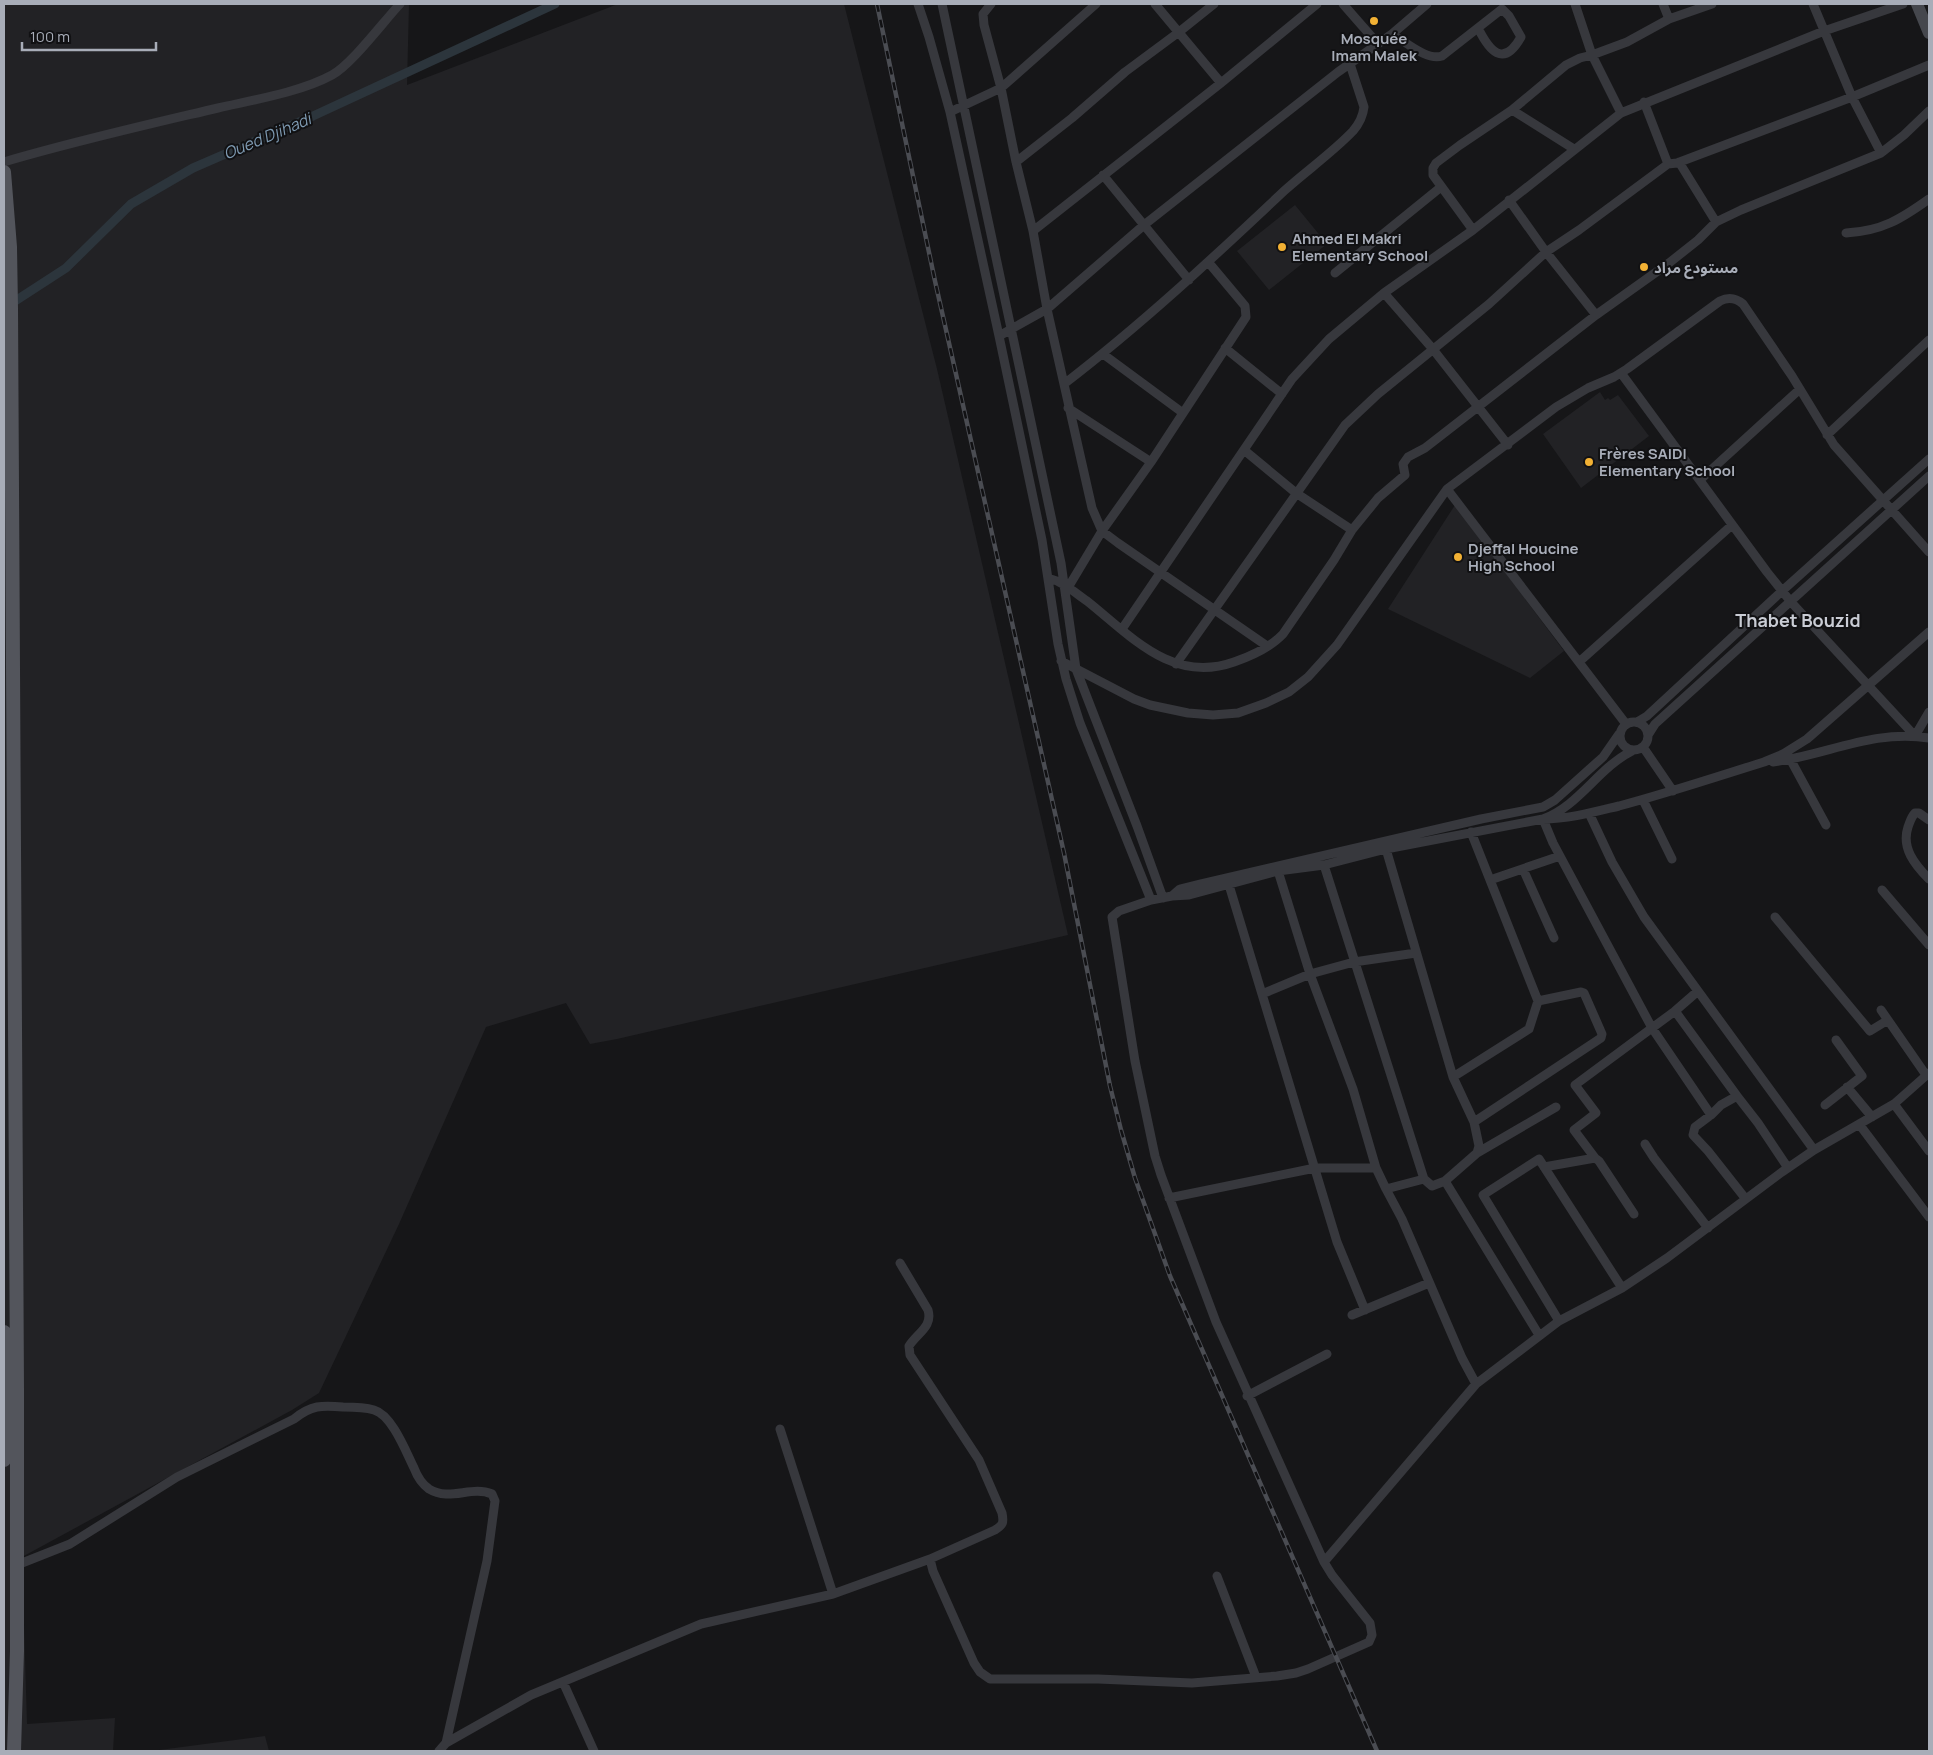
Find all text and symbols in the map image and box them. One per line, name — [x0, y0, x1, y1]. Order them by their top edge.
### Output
marker: Mosquée Imam Malek — [1368, 15, 1380, 27]
scale bar — [22, 20, 156, 52]
text: 100 m — [30, 26, 70, 47]
place label: Mosquée Imam Malek — [1331, 28, 1418, 66]
water label: Oued Djihadi — [220, 107, 316, 164]
place label: Ahmed El Makri Elementary School — [1292, 228, 1428, 266]
marker: Ahmed El Makri Elementary School — [1276, 241, 1288, 253]
place label: مستودع مراد — [1654, 257, 1738, 279]
marker: مستودع مراد — [1638, 261, 1650, 273]
place label: Frères SAIDI Elementary School — [1599, 443, 1735, 481]
marker: Frères SAIDI Elementary School — [1583, 456, 1595, 468]
place label: Djeffal Houcine High School — [1468, 538, 1579, 576]
marker: Djeffal Houcine High School — [1452, 551, 1464, 563]
district label: Thabet Bouzid — [1735, 608, 1861, 632]

